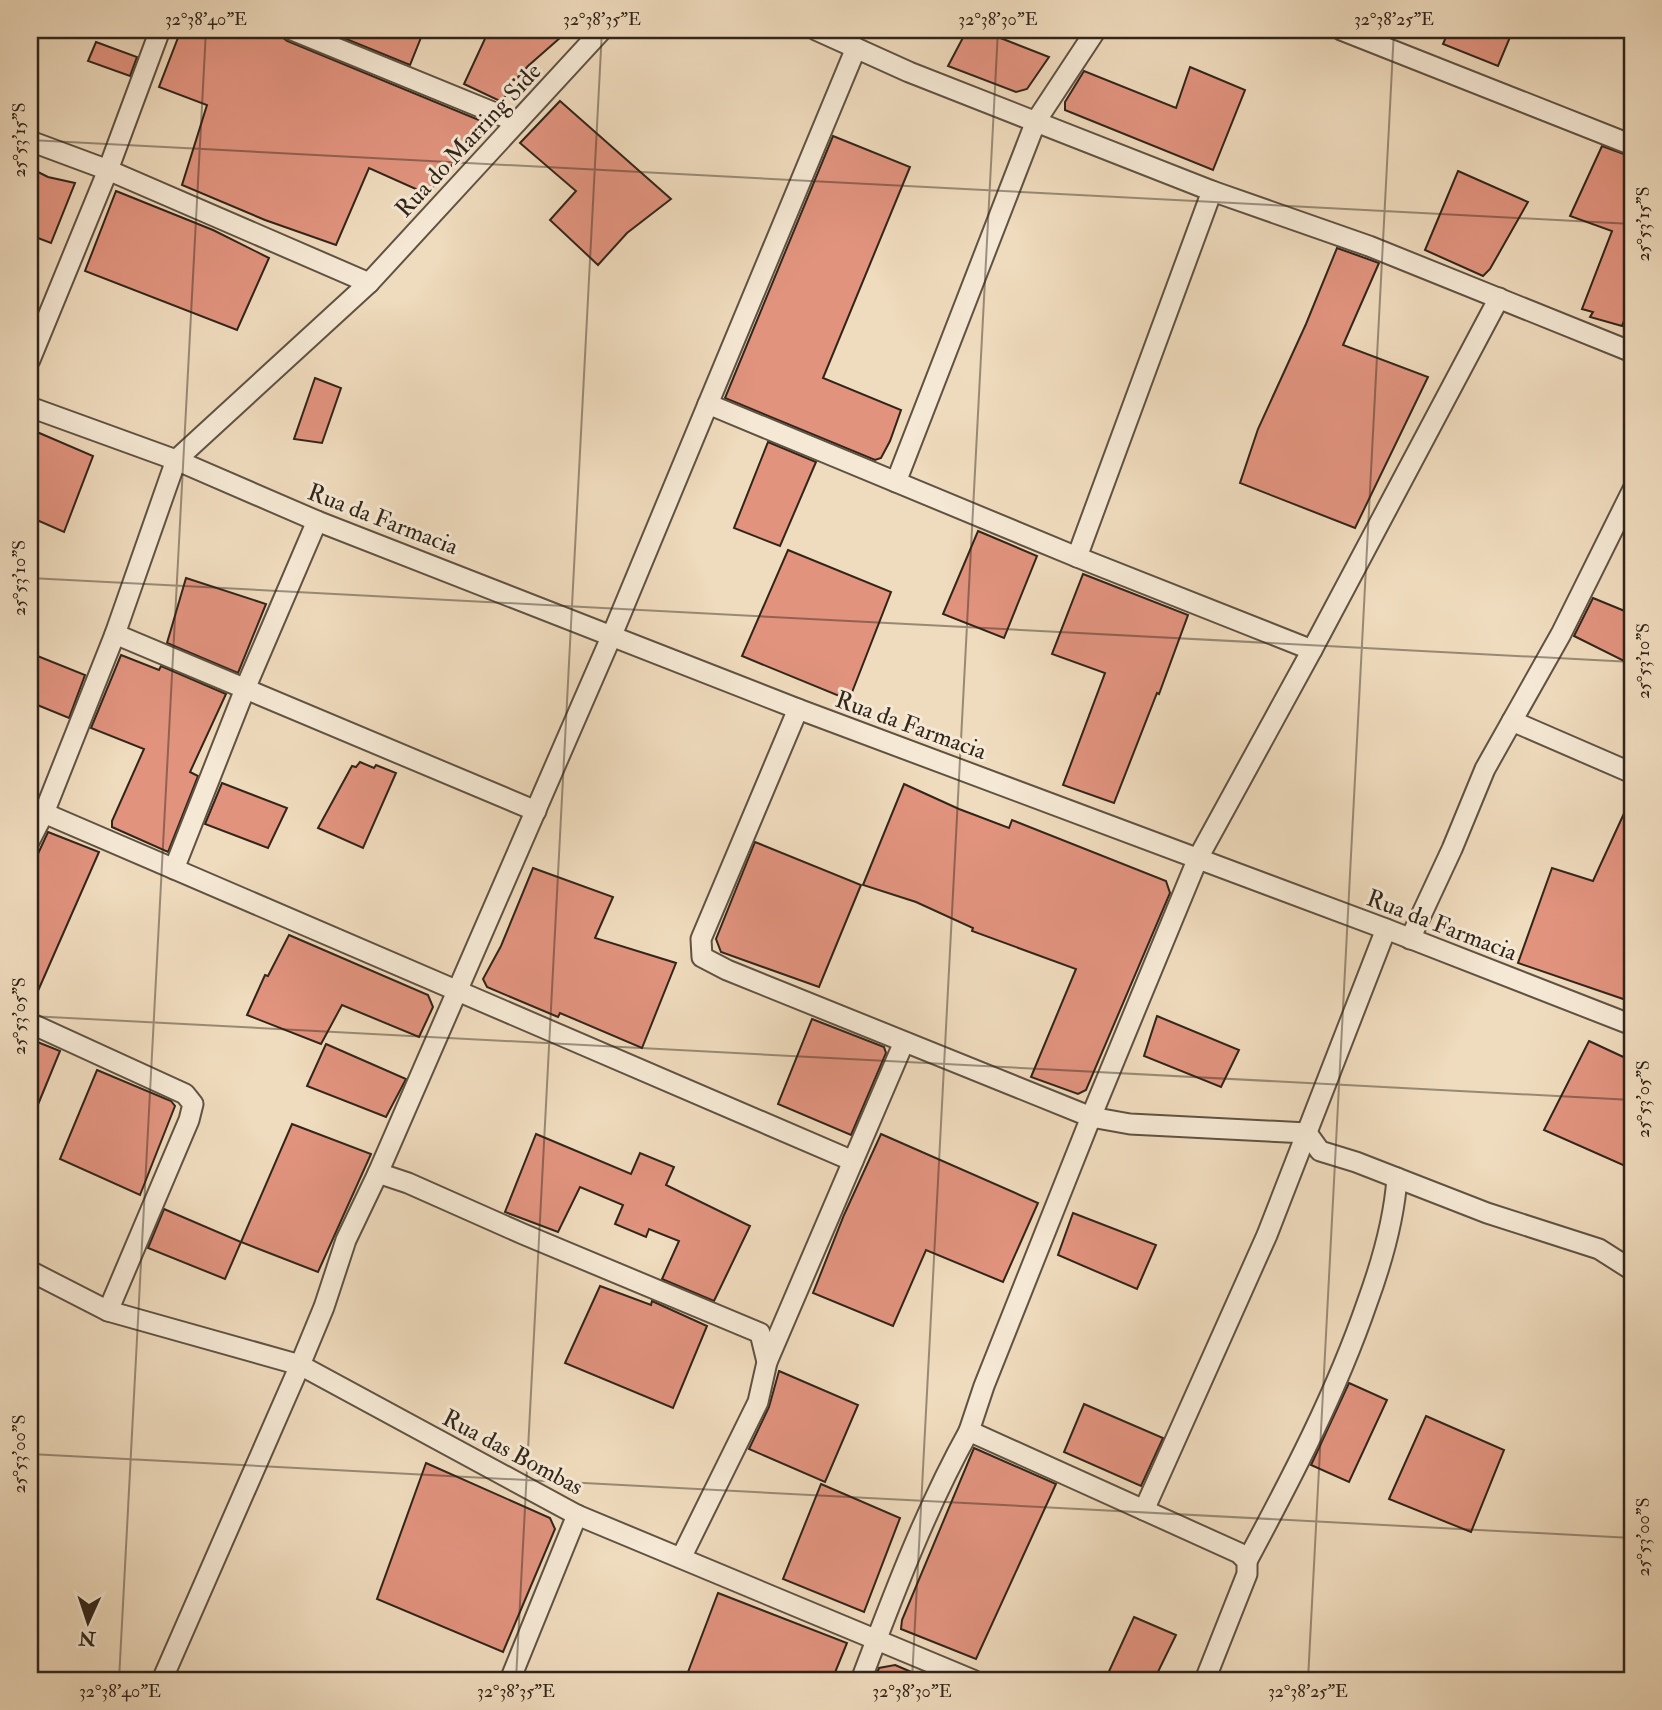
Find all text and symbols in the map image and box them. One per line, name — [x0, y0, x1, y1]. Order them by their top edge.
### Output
text: 32°38'40"E — [165, 8, 247, 31]
text: 32°38'35"E — [563, 8, 641, 31]
text: 32°38'30"E — [958, 8, 1038, 31]
text: 32°38'25"E — [1354, 8, 1434, 31]
street label: Rua do Marring Side — [389, 56, 548, 224]
text: 25°53'15"S — [8, 103, 31, 177]
text: 25°53'15"S — [1632, 187, 1655, 261]
street label: Rua da Farmacia — [303, 477, 463, 563]
text: 25°53'10"S — [8, 540, 31, 616]
text: 25°53'10"S — [1632, 623, 1655, 699]
street label: Rua da Farmacia — [831, 684, 992, 768]
street label: Rua da Farmacia — [1362, 883, 1522, 969]
text: 25°53'05"S — [8, 977, 31, 1055]
text: 25°53'05"S — [1632, 1060, 1655, 1138]
street label: Rua das Bombas — [437, 1402, 588, 1502]
text: 25°53'00"S — [8, 1414, 31, 1494]
text: 25°53'00"S — [1632, 1497, 1655, 1577]
north arrow — [52, 1588, 122, 1658]
text: N — [77, 1625, 97, 1650]
text: 32°38'40"E — [79, 1680, 161, 1703]
text: 32°38'35"E — [477, 1680, 555, 1703]
text: 32°38'30"E — [872, 1680, 952, 1703]
text: 32°38'25"E — [1268, 1680, 1348, 1703]

